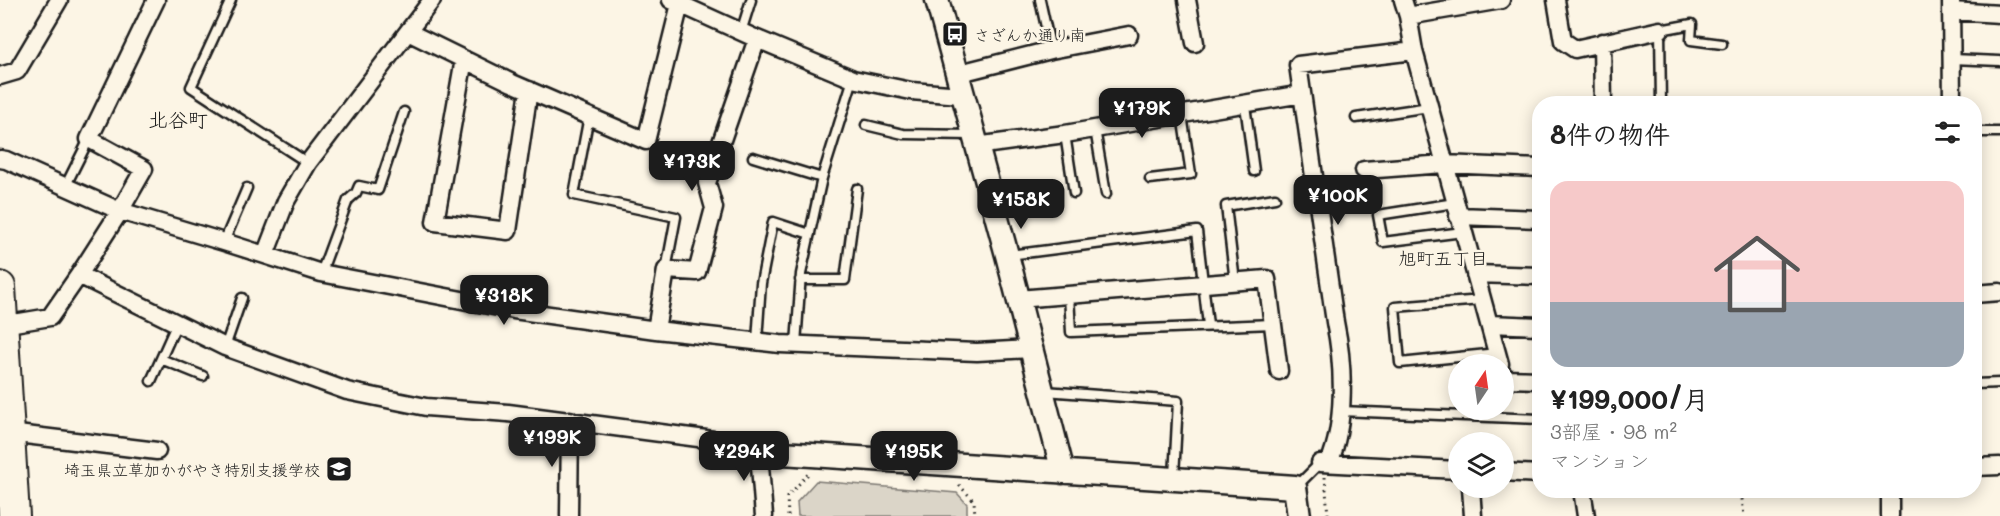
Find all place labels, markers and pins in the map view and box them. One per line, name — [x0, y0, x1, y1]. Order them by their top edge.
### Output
bus stop icon: さざんか通り南 — [940, 19, 970, 49]
place label: さざんか通り南 — [974, 24, 1086, 45]
pin: ¥179K — [1100, 88, 1184, 139]
pin: ¥173K — [650, 141, 734, 192]
pin: ¥100K — [1296, 175, 1380, 226]
pin: ¥158K — [979, 179, 1063, 230]
pin: ¥318K — [462, 275, 546, 326]
pin: ¥199K — [510, 417, 594, 468]
pin: ¥294K — [702, 431, 786, 482]
pin: ¥195K — [872, 431, 956, 482]
school or university icon: 埼玉県立草加かがやき特別支援学校 — [324, 454, 354, 484]
place label: 埼玉県立草加かがやき特別支援学校 — [64, 459, 320, 480]

